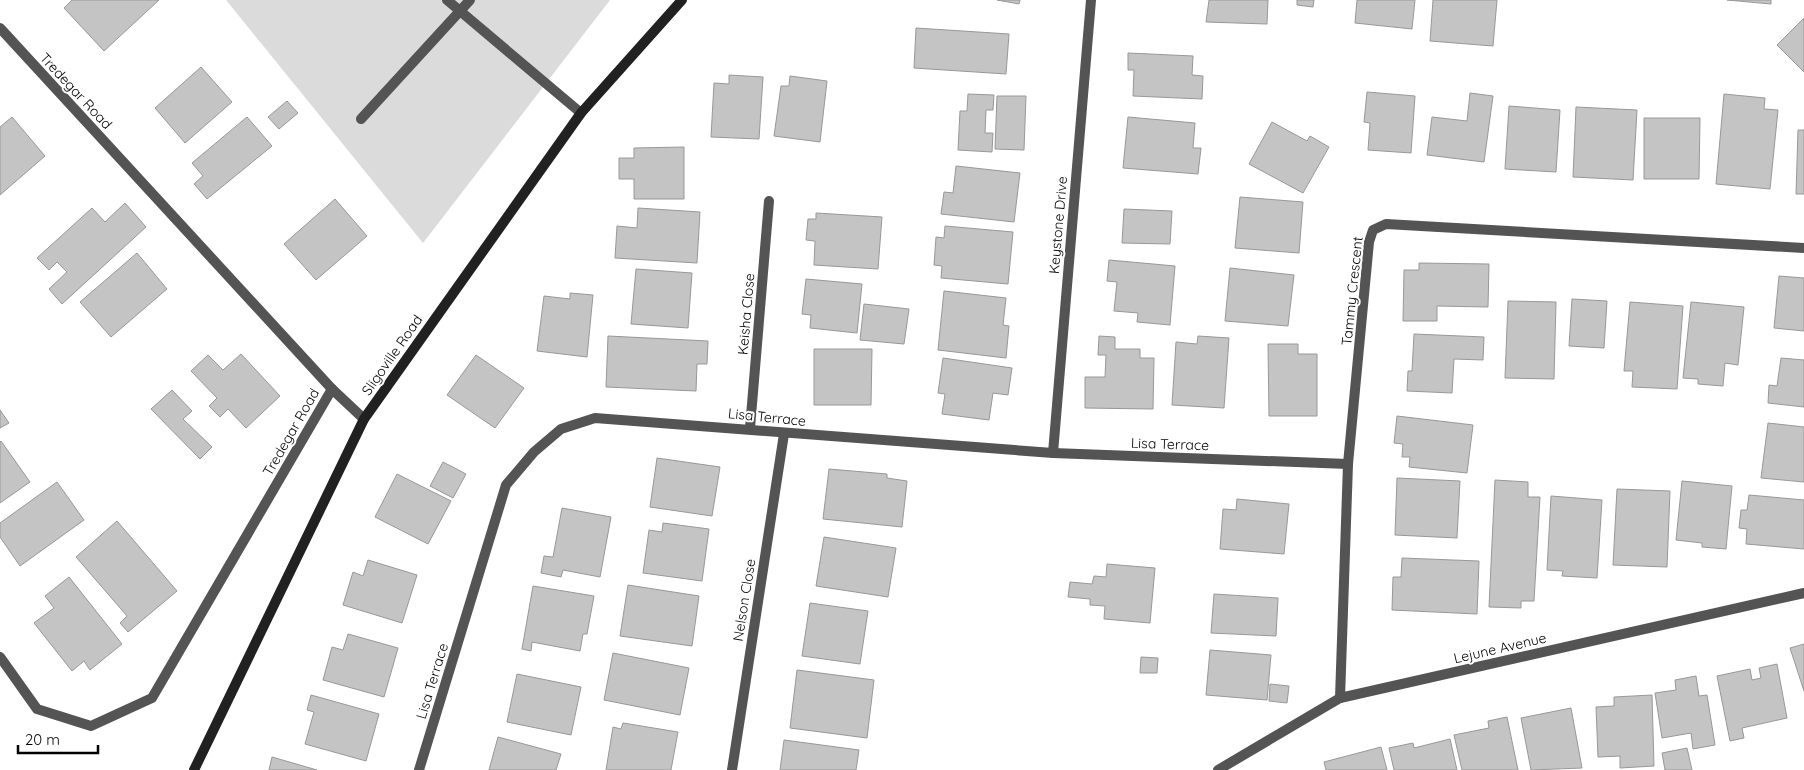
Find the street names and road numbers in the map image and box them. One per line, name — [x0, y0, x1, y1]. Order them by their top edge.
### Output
street label: Tredegar Road — [36, 49, 116, 133]
street label: Keystone Drive — [1045, 175, 1071, 275]
street label: Tammy Crescent — [1337, 235, 1367, 346]
street label: Keisha Close — [733, 272, 759, 356]
street label: Sligoville Road — [358, 311, 426, 399]
street label: Tredegar Road — [259, 385, 323, 479]
street label: Lisa Terrace — [727, 404, 807, 430]
street label: Lisa Terrace — [1131, 434, 1210, 454]
street label: Nelson Close — [729, 557, 759, 643]
street label: Lejune Avenue — [1452, 629, 1548, 667]
street label: Lisa Terrace — [412, 641, 452, 721]

